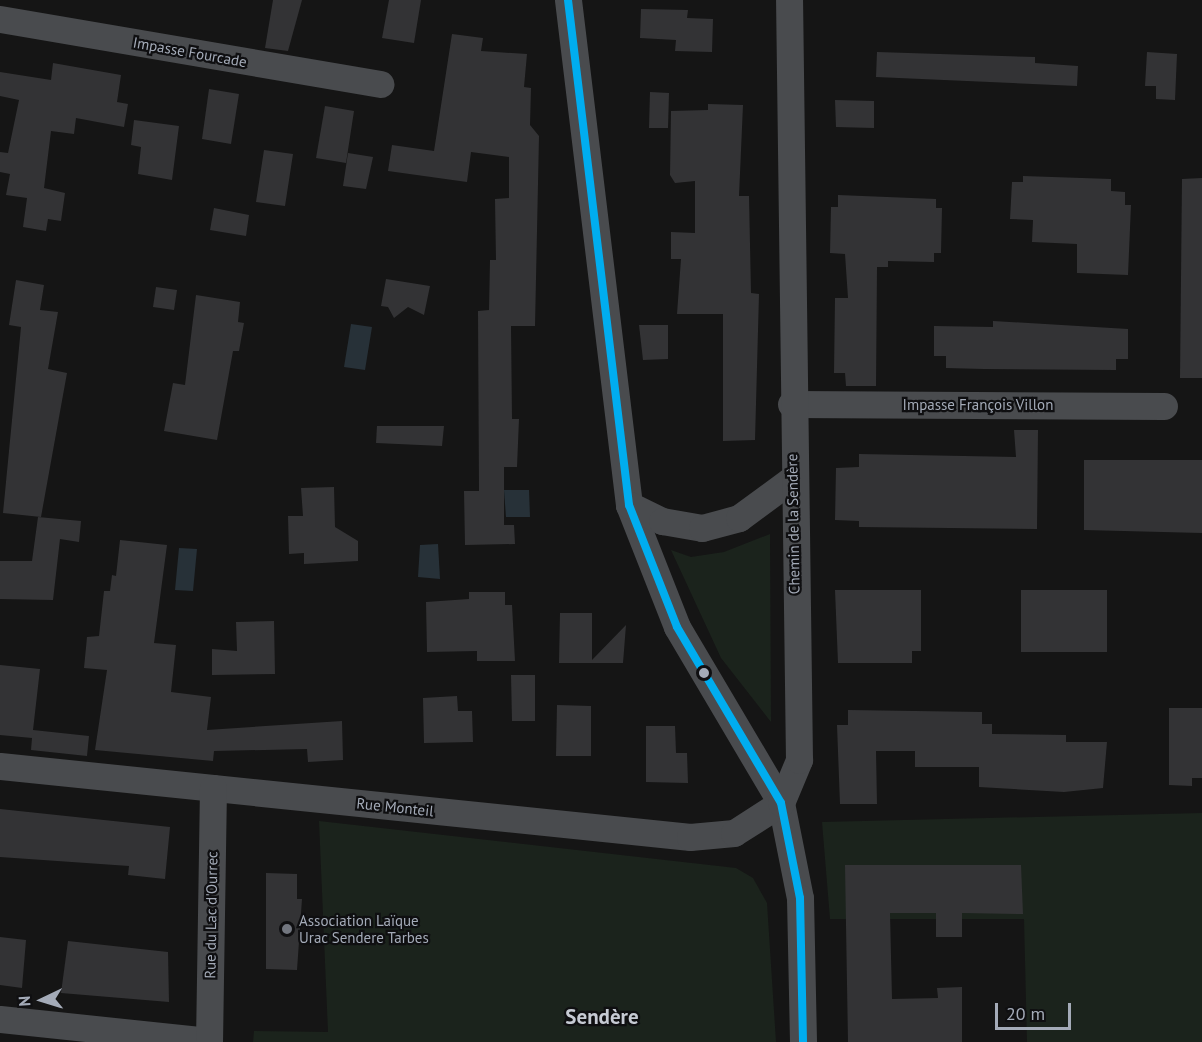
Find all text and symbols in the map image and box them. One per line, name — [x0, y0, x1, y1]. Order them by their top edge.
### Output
street label: Impasse Fourcade — [132, 33, 248, 71]
street label: Impasse François Villon — [902, 396, 1054, 414]
street label: Chemin de la Sendère — [783, 454, 803, 594]
unlabelled marker — [698, 667, 710, 679]
street label: Rue Monteil — [356, 794, 434, 820]
street label: Rue du Lac d'Ourrec — [201, 851, 221, 979]
place label: Association Laïque Urac Sendere Tarbes — [299, 911, 430, 946]
marker: Association Laïque Urac Sendere Tarbes — [280, 922, 294, 936]
north arrow — [12, 970, 72, 1030]
scale bar — [998, 991, 1074, 1029]
text: N — [14, 995, 34, 1007]
text: 20 m — [1006, 1002, 1045, 1025]
district label: Sendère — [565, 1004, 639, 1030]

